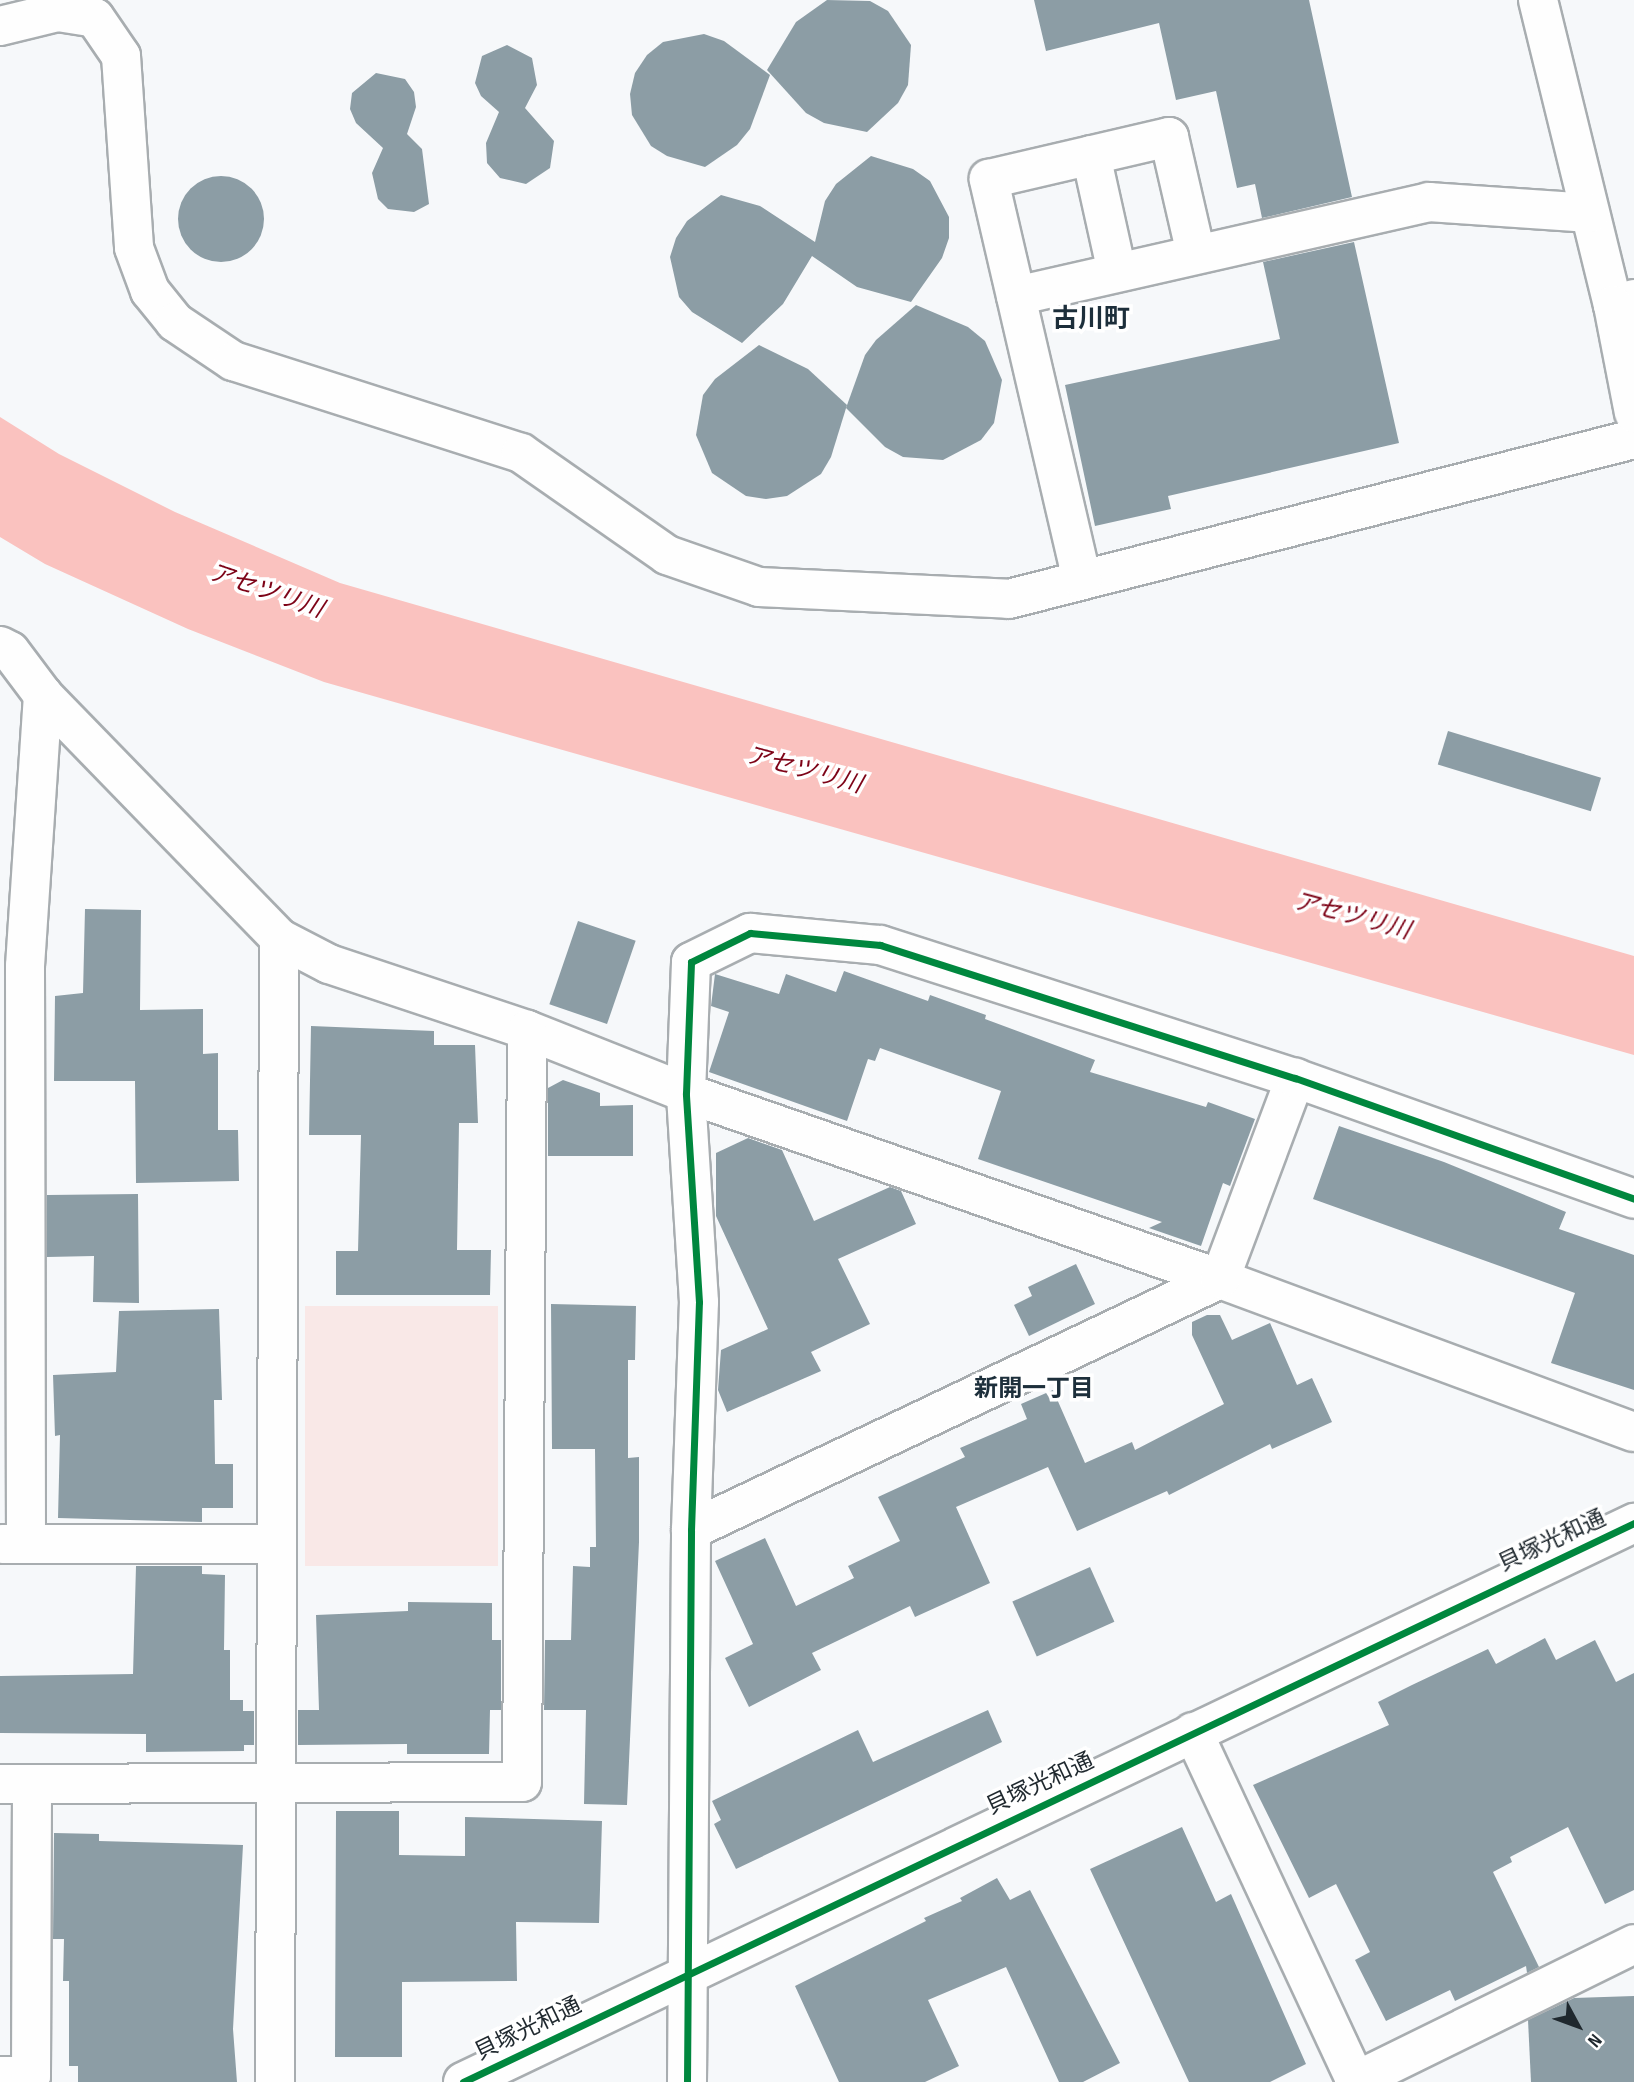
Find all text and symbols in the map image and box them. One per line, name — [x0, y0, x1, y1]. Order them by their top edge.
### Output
district label: 古川町 — [1052, 304, 1130, 336]
water label: アセツリ川 — [205, 558, 327, 624]
water label: アセツリ川 — [742, 741, 866, 799]
water label: アセツリ川 — [1290, 887, 1414, 945]
district label: 新開一丁目 — [974, 1375, 1094, 1403]
street label: 貝塚光和通 — [1494, 1504, 1610, 1578]
street label: 貝塚光和通 — [982, 1747, 1098, 1821]
street label: 貝塚光和通 — [470, 1991, 586, 2067]
north arrow — [1543, 1991, 1613, 2061]
text: N — [1582, 2029, 1606, 2051]

